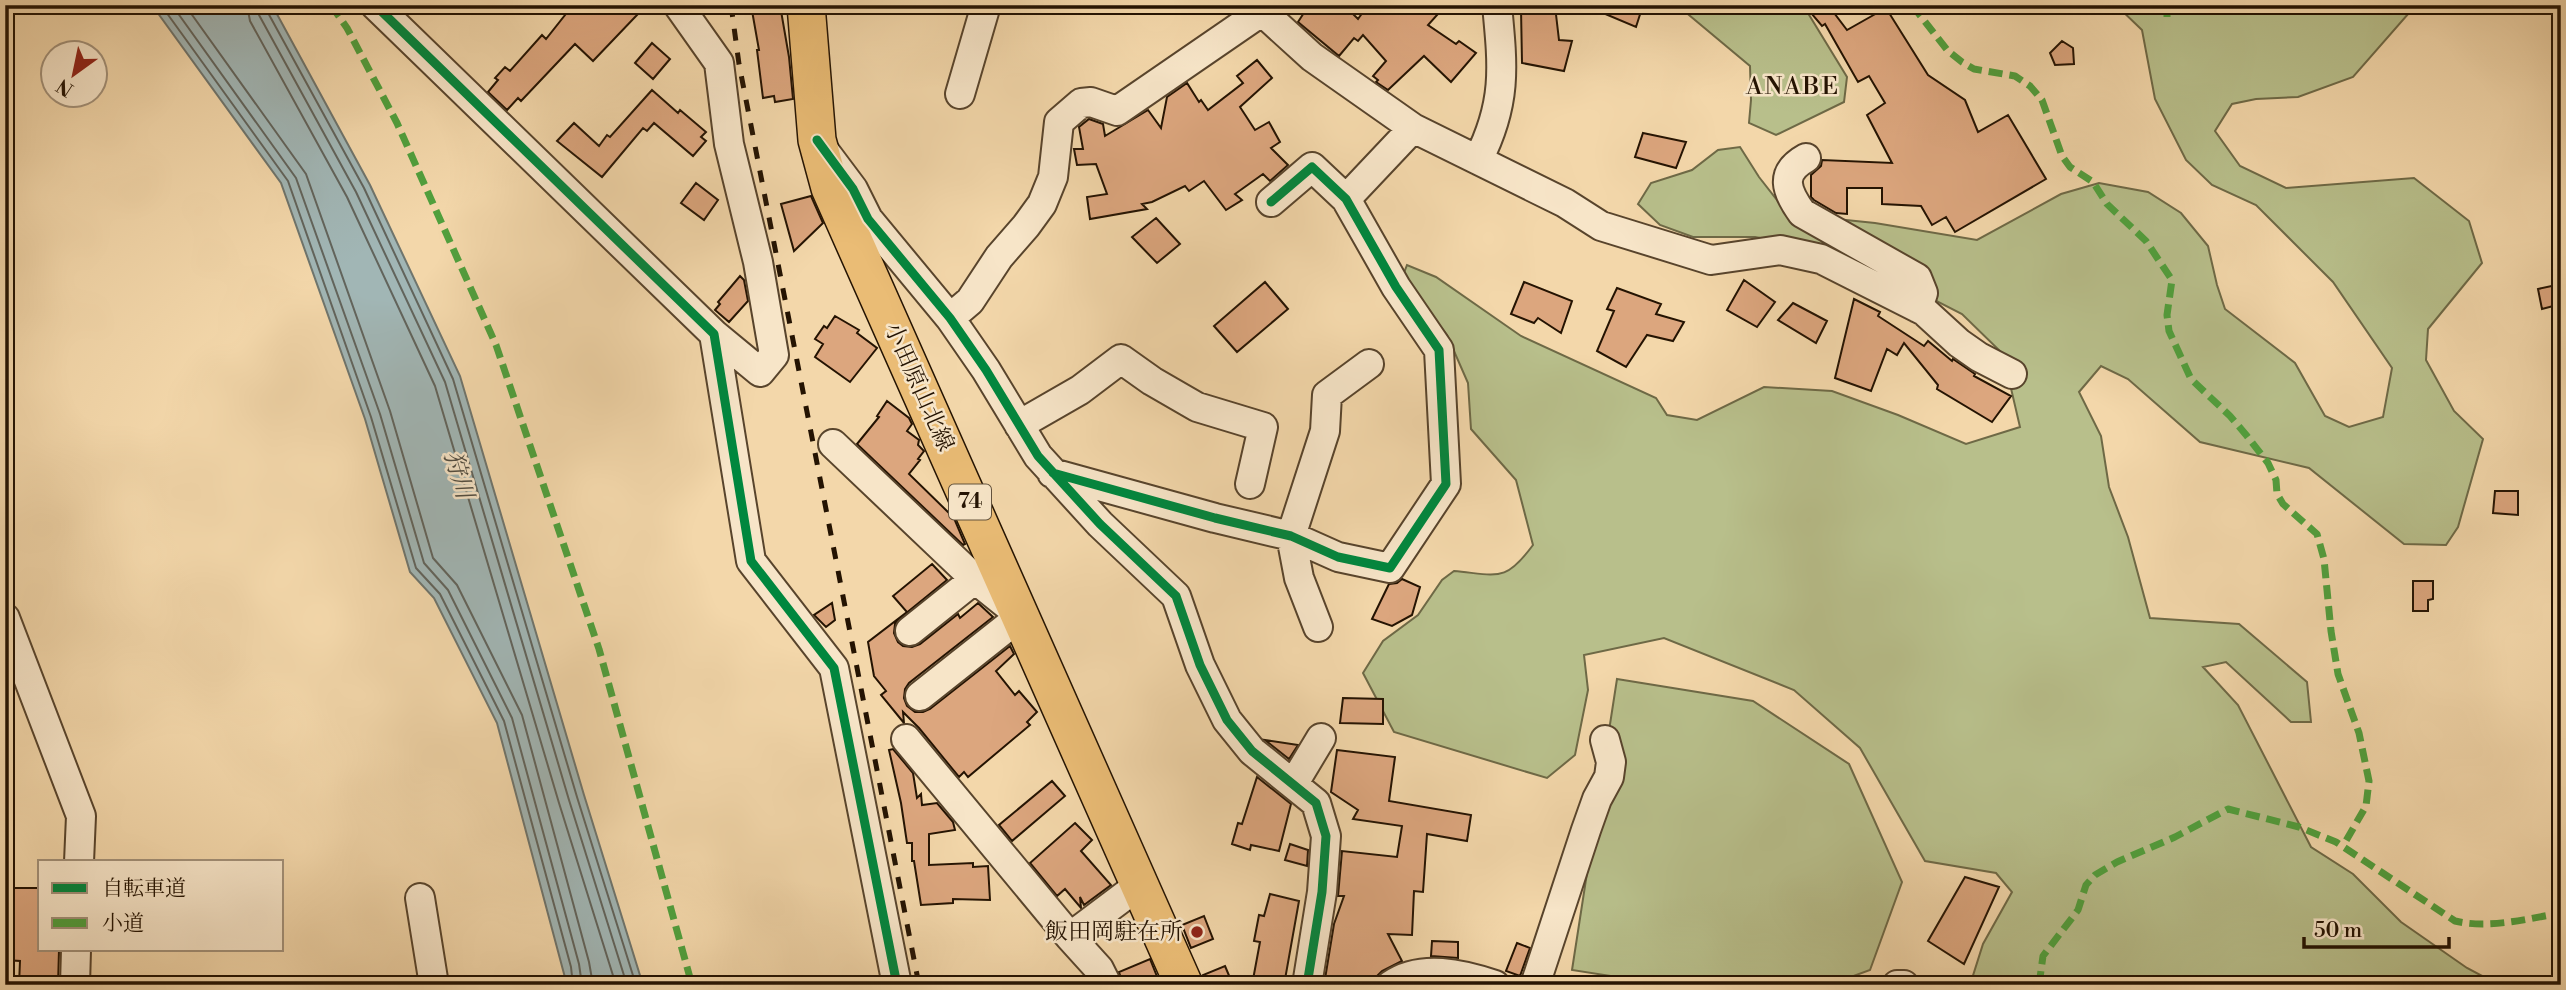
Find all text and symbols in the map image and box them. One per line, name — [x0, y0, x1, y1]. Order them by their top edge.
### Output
north arrow — [38, 38, 108, 108]
district label: ANABE — [1745, 72, 1840, 102]
text: N — [52, 73, 78, 102]
street label: 小田原山北線 — [878, 318, 960, 456]
water label: 狩川 — [437, 448, 480, 505]
road number: 74 — [949, 484, 991, 520]
legend — [38, 860, 284, 951]
text: 自転車道 — [102, 876, 186, 902]
scale bar — [2304, 906, 2449, 950]
text: 小道 — [102, 911, 144, 937]
place label: 飯田岡駐在所 — [1045, 918, 1183, 946]
text: 50 m — [2314, 918, 2362, 944]
marker: 飯田岡駐在所 — [1189, 924, 1205, 940]

